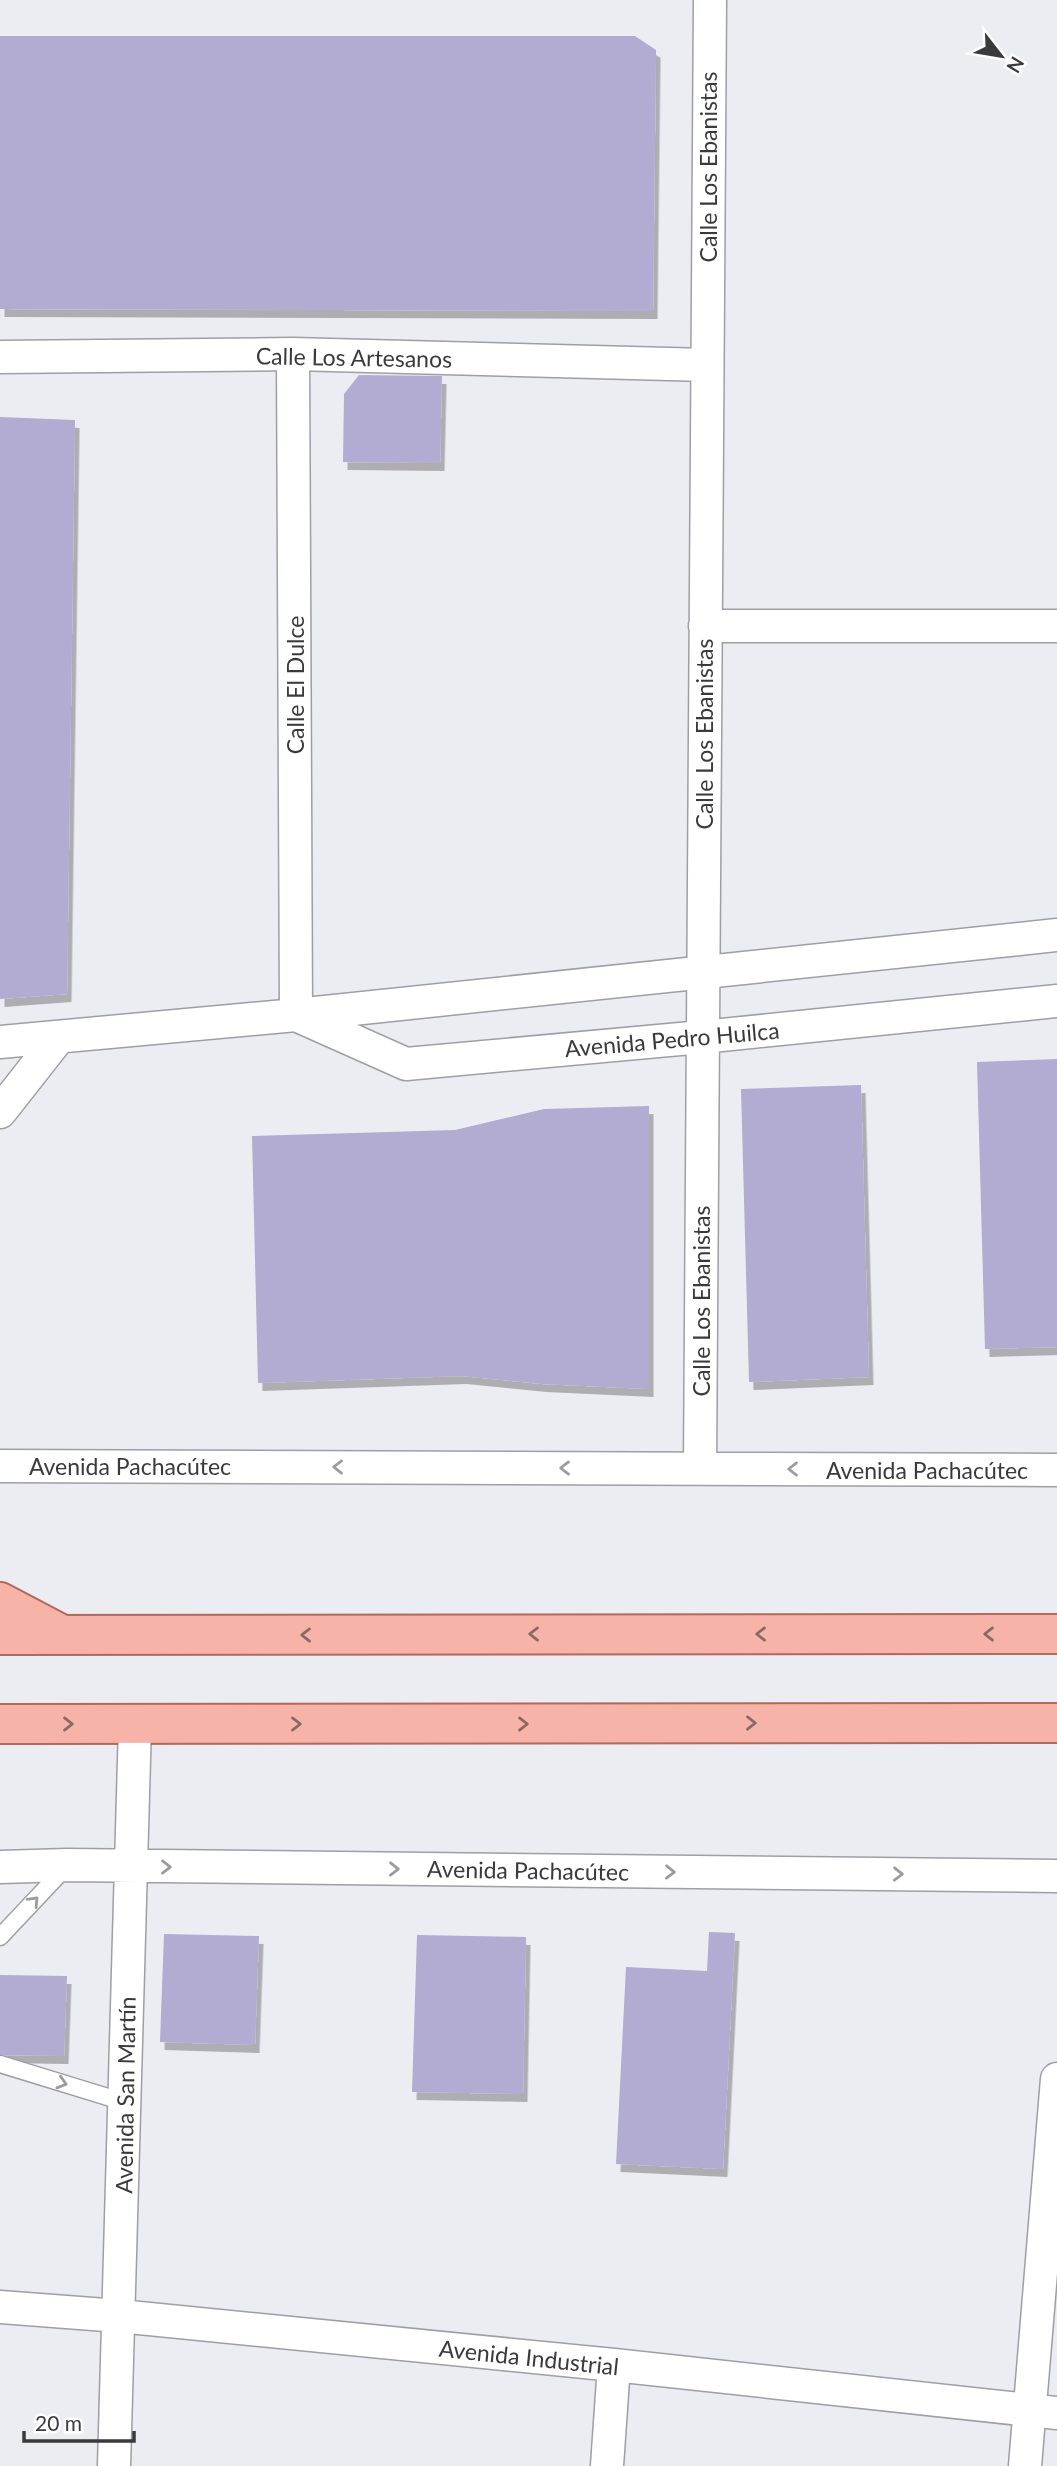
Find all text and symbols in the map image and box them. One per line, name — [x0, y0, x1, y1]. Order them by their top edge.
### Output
north arrow — [966, 21, 1036, 91]
text: N — [1002, 53, 1030, 77]
street label: Calle Los Ebanistas — [694, 71, 722, 262]
street label: Calle Los Artesanos — [256, 341, 452, 373]
street label: Calle El Dulce — [281, 616, 309, 754]
street label: Calle Los Ebanistas — [690, 638, 718, 829]
street label: Avenida Pedro Huilca — [563, 1016, 781, 1062]
street label: Calle Los Ebanistas — [687, 1205, 715, 1396]
street label: Avenida Pachacútec — [29, 1452, 231, 1480]
street label: Avenida Pachacútec — [826, 1456, 1028, 1484]
one-way arrow — [332, 1459, 343, 1475]
one-way arrow — [560, 1460, 570, 1476]
one-way arrow — [787, 1461, 798, 1477]
one-way arrow — [528, 1626, 539, 1642]
one-way arrow — [756, 1626, 766, 1642]
one-way arrow — [983, 1626, 994, 1642]
one-way arrow — [301, 1627, 312, 1642]
one-way arrow — [746, 1715, 756, 1731]
one-way arrow — [63, 1716, 74, 1732]
one-way arrow — [291, 1716, 301, 1732]
one-way arrow — [518, 1716, 529, 1732]
street label: Avenida Pachacútec — [427, 1854, 629, 1886]
one-way arrow — [161, 1859, 172, 1875]
one-way arrow — [389, 1861, 399, 1877]
one-way arrow — [665, 1864, 676, 1880]
one-way arrow — [893, 1866, 903, 1882]
one-way arrow — [25, 1896, 38, 1909]
street label: Avenida San Martín — [109, 1996, 141, 2194]
one-way arrow — [56, 2075, 68, 2090]
street label: Avenida Industrial — [438, 2334, 620, 2380]
scale bar — [24, 2400, 135, 2444]
text: 20 m — [35, 2410, 82, 2435]

